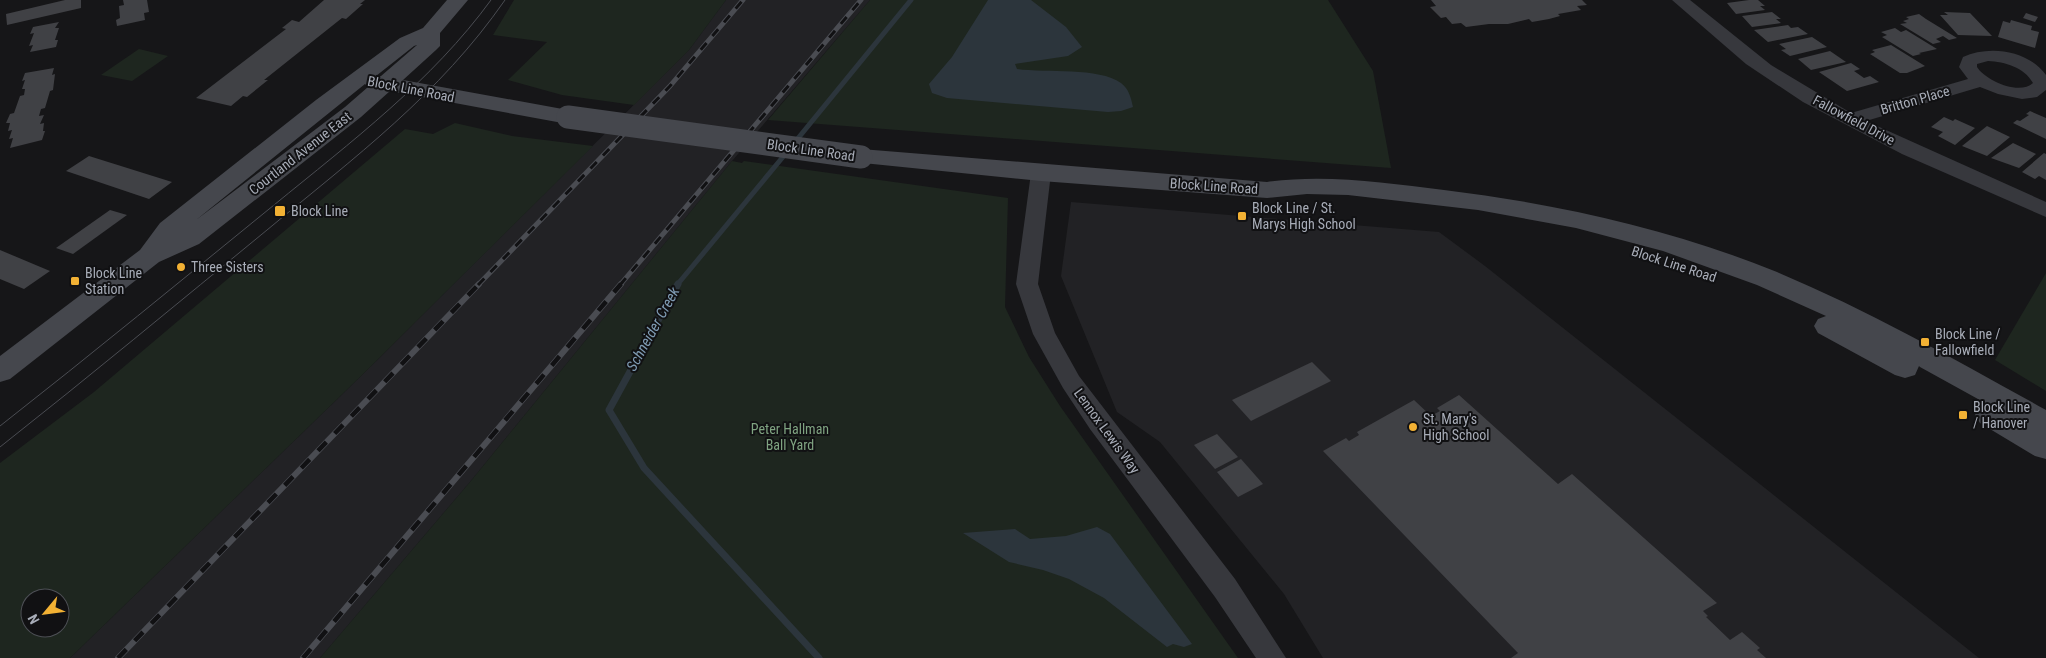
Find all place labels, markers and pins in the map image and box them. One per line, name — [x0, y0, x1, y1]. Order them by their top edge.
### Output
place label: Block Line / St. Marys High School — [1252, 200, 1356, 232]
place label: Block Line — [291, 203, 349, 219]
marker: Block Line — [273, 204, 287, 218]
marker: Block Line / St. Marys High School — [1236, 210, 1248, 222]
place label: Three Sisters — [191, 259, 264, 275]
marker: Three Sisters — [175, 261, 187, 273]
place label: Block Line Station — [85, 265, 143, 297]
marker: Block Line Station — [69, 275, 81, 287]
place label: Block Line / Fallowfield — [1935, 326, 2001, 358]
marker: Block Line / Fallowfield — [1919, 336, 1931, 348]
place label: Block Line / Hanover — [1973, 399, 2031, 431]
marker: Block Line / Hanover — [1957, 409, 1969, 421]
place label: St. Mary's High School — [1423, 411, 1490, 443]
marker: St. Mary's High School — [1407, 421, 1419, 433]

